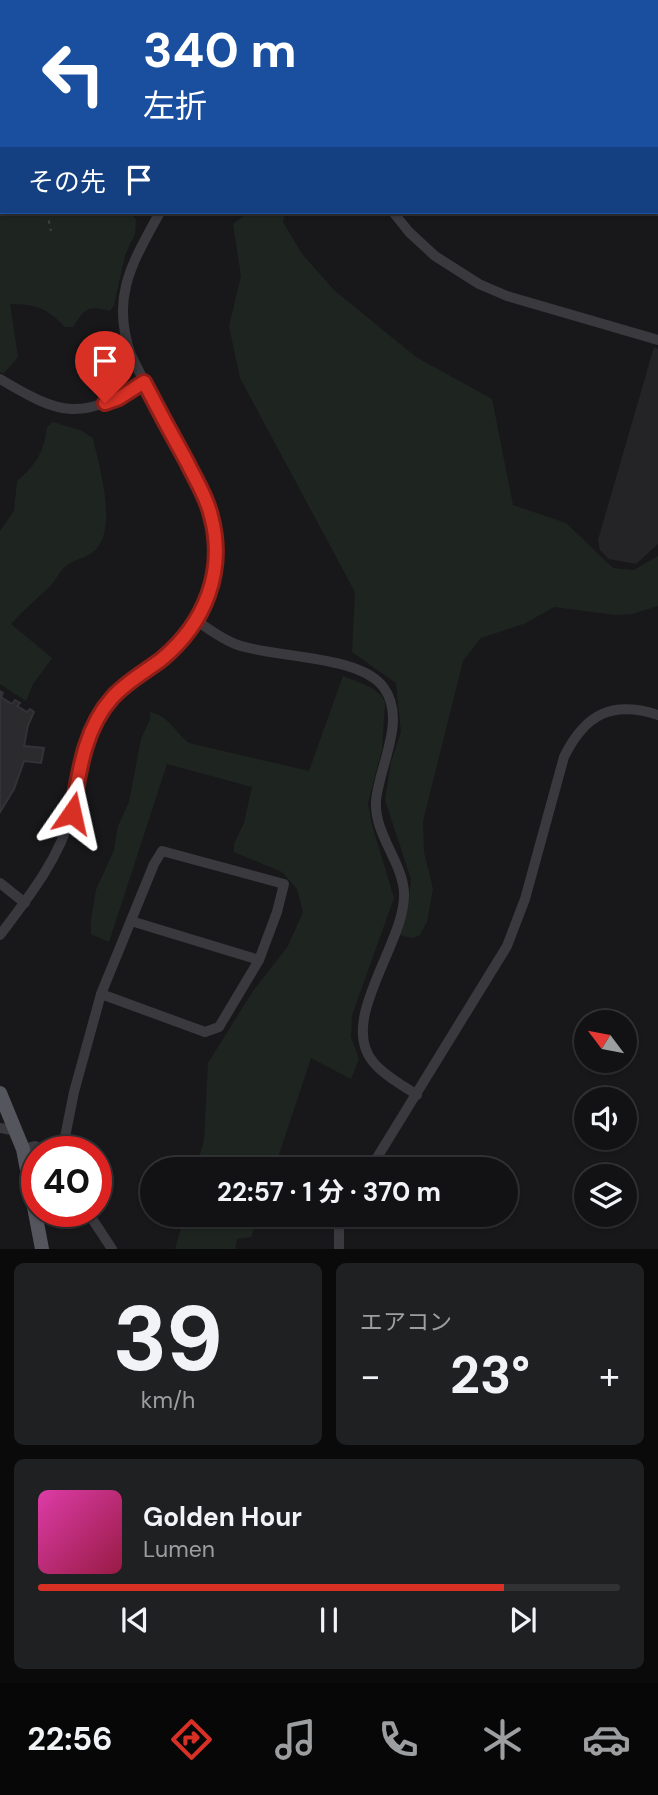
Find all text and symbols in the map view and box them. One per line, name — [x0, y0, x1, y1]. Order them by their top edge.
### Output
text: 340 m — [143, 18, 297, 82]
icon: left — [28, 28, 119, 119]
text: 左折 — [143, 85, 207, 127]
icon: arrive — [120, 161, 158, 199]
text: その先 — [28, 165, 106, 199]
pin — [75, 331, 135, 403]
icon: arrive — [86, 342, 124, 380]
position arrow — [35, 776, 109, 850]
north arrow — [574, 1010, 637, 1073]
map controls — [574, 1010, 637, 1227]
button: sound — [574, 1087, 637, 1150]
speed limit sign: 40 — [21, 1136, 112, 1227]
button: layers — [574, 1164, 637, 1227]
text: 22:57 · 1 分 · 370 m — [217, 1175, 441, 1209]
text: 39 — [113, 1280, 223, 1398]
text: エアコン — [360, 1307, 452, 1337]
text: 23° — [450, 1341, 530, 1409]
text: − — [360, 1351, 381, 1401]
text: + — [599, 1351, 620, 1401]
text: km/h — [141, 1385, 195, 1415]
text: Golden Hour — [143, 1500, 302, 1534]
text: Lumen — [143, 1534, 215, 1564]
icon: previous — [116, 1601, 154, 1639]
icon: pause — [310, 1601, 348, 1639]
icon: next — [504, 1601, 542, 1639]
icon: directions — [167, 1715, 216, 1764]
icon: music — [271, 1715, 320, 1764]
icon: phone — [374, 1715, 423, 1764]
icon: climate — [478, 1715, 527, 1764]
icon: car — [582, 1715, 631, 1764]
text: 22:56 — [27, 1718, 113, 1760]

